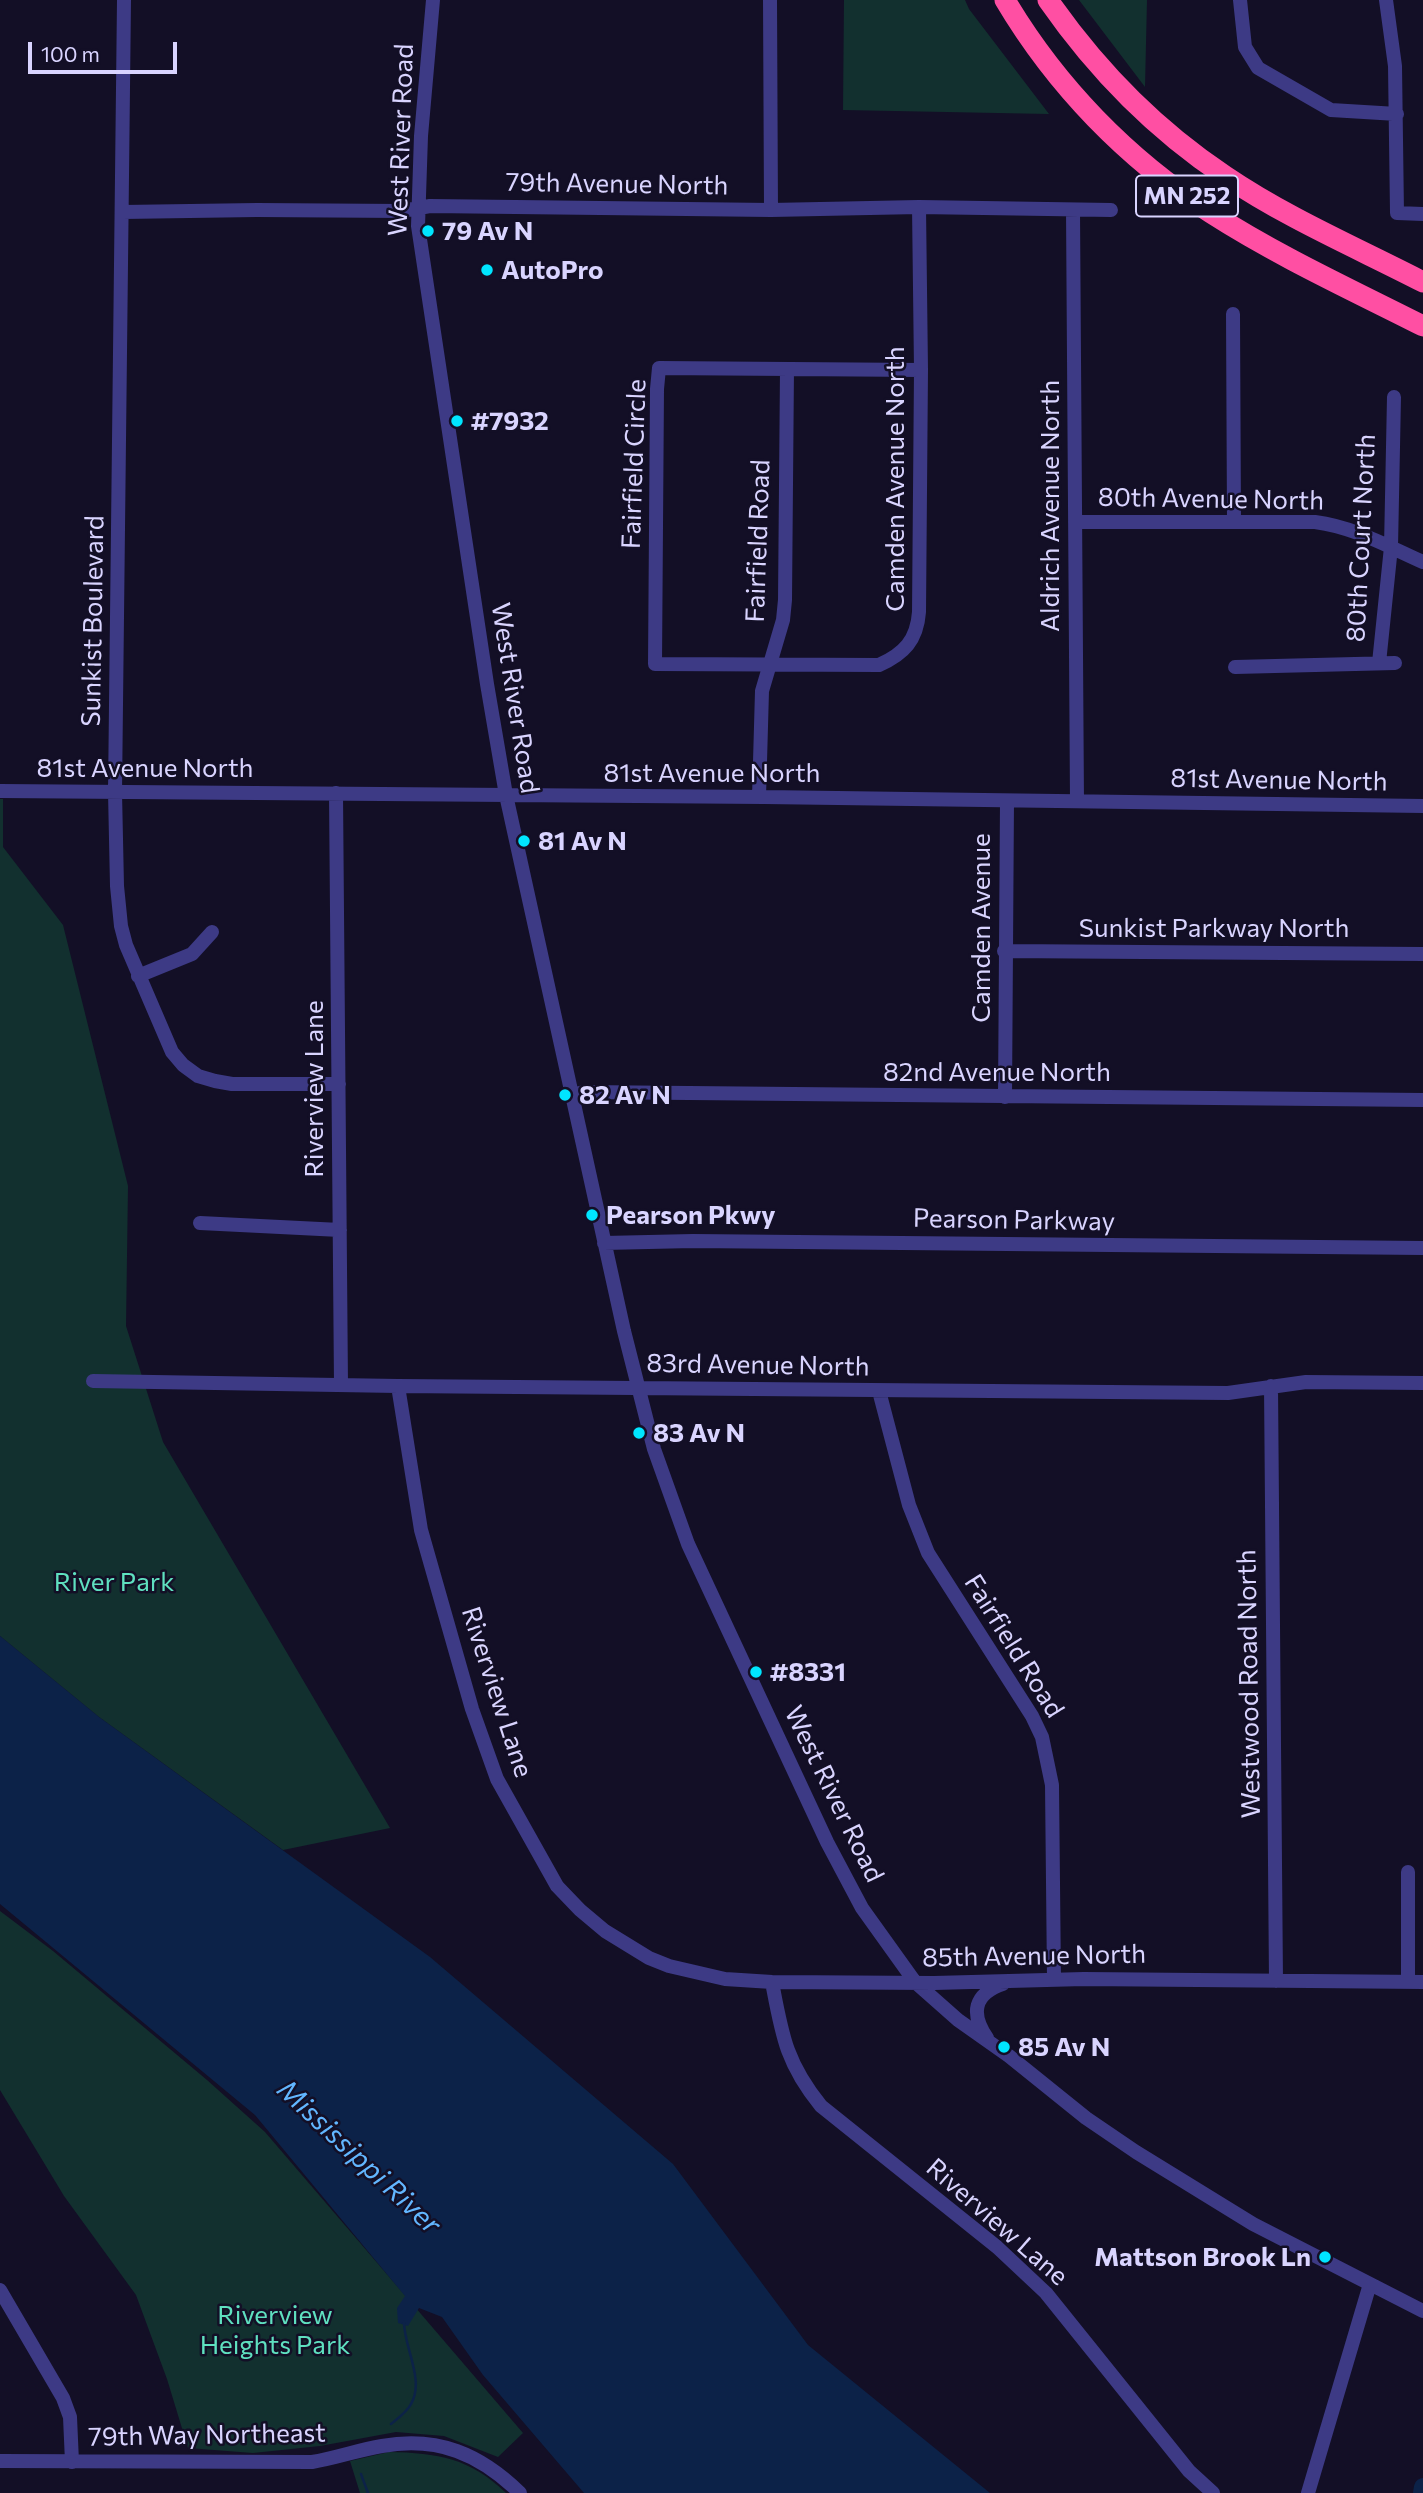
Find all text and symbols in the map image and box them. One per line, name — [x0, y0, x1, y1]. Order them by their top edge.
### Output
scale bar — [32, 28, 180, 72]
text: 100 m — [41, 41, 100, 66]
street label: West River Road — [382, 43, 420, 237]
street label: 79th Avenue North — [505, 166, 729, 202]
road number: MN 252 — [1136, 176, 1238, 216]
place label: 79 Av N — [442, 215, 533, 247]
marker: 79 Av N — [420, 223, 436, 239]
place label: AutoPro — [501, 254, 603, 286]
marker: AutoPro — [479, 262, 495, 278]
street label: Camden Avenue North — [879, 346, 911, 612]
street label: Fairfield Circle — [615, 379, 653, 549]
street label: Aldrich Avenue North — [1034, 380, 1066, 632]
place label: #7932 — [471, 405, 549, 437]
marker: #7932 — [449, 413, 465, 429]
street label: 80th Court North — [1340, 433, 1382, 643]
street label: Fairfield Road — [740, 459, 776, 623]
street label: 80th Avenue North — [1098, 481, 1324, 517]
street label: Sunkist Boulevard — [76, 515, 110, 727]
street label: West River Road — [485, 600, 545, 796]
street label: 81st Avenue North — [36, 752, 254, 784]
street label: 81st Avenue North — [603, 757, 821, 789]
street label: 81st Avenue North — [1170, 763, 1388, 797]
place label: 81 Av N — [538, 825, 627, 857]
marker: 81 Av N — [516, 833, 532, 849]
street label: Camden Avenue — [965, 833, 997, 1023]
street label: Sunkist Parkway North — [1079, 912, 1349, 944]
street label: Riverview Lane — [298, 1000, 330, 1178]
street label: 82nd Avenue North — [883, 1056, 1111, 1088]
place label: 82 Av N — [579, 1079, 671, 1111]
marker: 82 Av N — [557, 1087, 573, 1103]
place label: Pearson Pkwy — [606, 1199, 776, 1231]
street label: Pearson Parkway — [913, 1203, 1115, 1237]
marker: Pearson Pkwy — [584, 1207, 600, 1223]
street label: 83rd Avenue North — [646, 1347, 870, 1383]
place label: 83 Av N — [653, 1417, 745, 1449]
marker: 83 Av N — [631, 1425, 647, 1441]
street label: Westwood Road North — [1231, 1549, 1267, 1819]
park label: River Park — [54, 1566, 174, 1598]
street label: Fairfield Road — [958, 1569, 1070, 1723]
street label: Riverview Lane — [455, 1603, 539, 1781]
place label: #8331 — [770, 1656, 846, 1688]
marker: #8331 — [748, 1664, 764, 1680]
street label: West River Road — [778, 1701, 890, 1887]
street label: 85th Avenue North — [922, 1938, 1146, 1974]
place label: 85 Av N — [1018, 2031, 1110, 2063]
marker: 85 Av N — [996, 2039, 1012, 2055]
water label: Mississippi River — [270, 2073, 448, 2241]
street label: Riverview Lane — [920, 2152, 1074, 2292]
place label: Mattson Brook Ln — [1094, 2241, 1311, 2273]
marker: Mattson Brook Ln — [1317, 2249, 1333, 2265]
park label: Riverview Heights Park — [200, 2299, 350, 2360]
street label: 79th Way Northeast — [88, 2417, 326, 2453]

